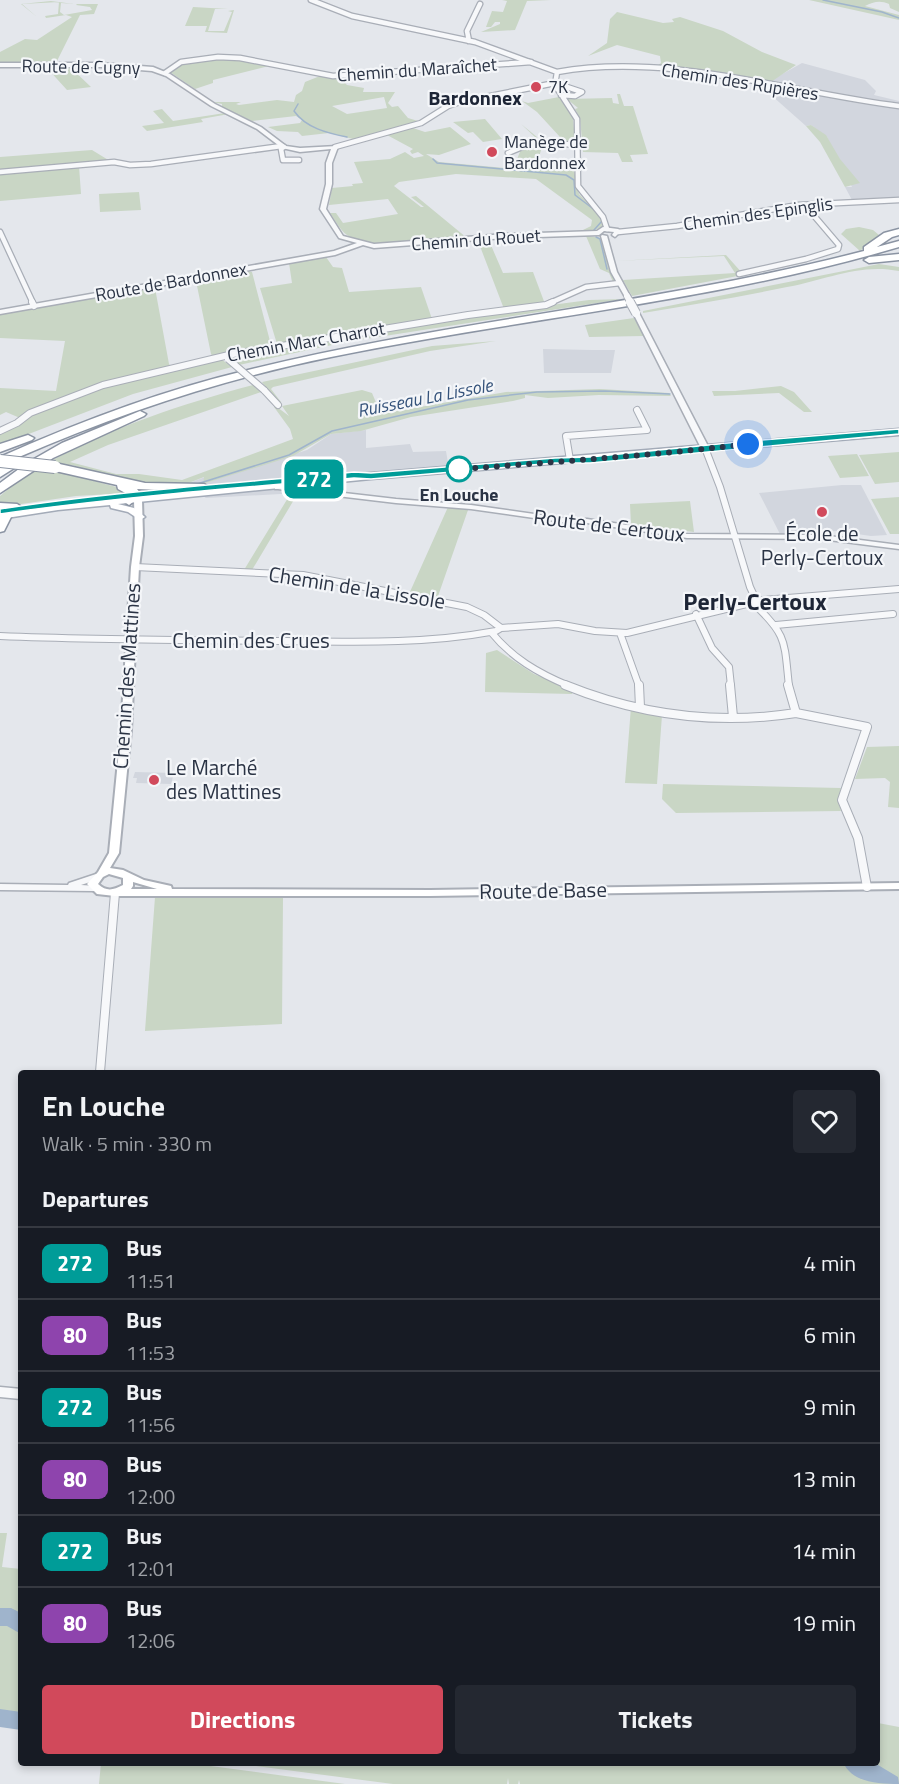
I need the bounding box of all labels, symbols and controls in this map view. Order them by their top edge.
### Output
street label: Chemin du Maraîchet [336,50,499,89]
street label: Route de Cugny [21,52,141,81]
street label: Chemin des Rupières [660,56,821,107]
place label: 7K [548,73,568,100]
marker: 7K [529,80,543,94]
district label: Bardonnex [428,82,522,113]
place label: Manège de Bardonnex [504,128,588,176]
marker: Manège de Bardonnex [485,145,499,159]
street label: Chemin des Epinglis [681,190,835,237]
street label: Chemin du Rouet [410,221,542,257]
street label: Route de Bardonnex [93,255,249,308]
street label: Chemin Marc Charrot [225,314,388,369]
water label: Ruisseau La Lissole [355,371,496,424]
your location [733,429,763,459]
marker: En Louche [446,456,472,482]
line badge: 272 [280,460,348,498]
text: 272 [296,463,332,495]
place label: En Louche [419,481,499,508]
street label: Route de Certoux [532,500,687,550]
marker: École de Perly-Certoux [815,505,829,519]
place label: École de Perly-Certoux [761,517,884,573]
street label: Chemin de la Lissole [267,557,448,617]
street label: Chemin des Mattines [104,582,148,770]
district label: Perly-Certoux [683,583,827,619]
street label: Chemin des Crues [172,624,330,656]
place label: Le Marché des Mattines [166,751,281,807]
marker: Le Marché des Mattines [147,773,161,787]
street label: Route de Base [479,873,607,907]
text: En Louche [42,1084,165,1127]
button: heart [793,1090,856,1153]
text: Walk · 5 min · 330 m [42,1128,212,1159]
text: Departures [42,1182,149,1216]
text: Bus [126,1231,162,1265]
text: 4 min [804,1246,856,1280]
text: 272 [57,1247,93,1279]
text: 11:51 [126,1265,175,1296]
text: Bus [126,1303,162,1337]
text: 6 min [804,1318,856,1352]
text: 80 [63,1319,87,1351]
text: 11:53 [126,1337,175,1368]
text: Bus [126,1375,162,1409]
text: 9 min [804,1390,856,1424]
text: 272 [57,1391,93,1423]
text: 11:56 [126,1409,175,1440]
text: Bus [126,1447,162,1481]
text: 13 min [791,1462,856,1496]
text: 80 [63,1463,87,1495]
text: 12:00 [126,1481,175,1512]
text: Bus [126,1519,162,1553]
text: 14 min [791,1534,856,1568]
text: 272 [57,1535,93,1567]
text: 12:01 [126,1553,175,1584]
text: Bus [126,1591,162,1625]
text: 19 min [791,1606,856,1640]
text: 80 [63,1607,87,1639]
text: 12:06 [126,1625,175,1656]
button: Directions [42,1685,443,1754]
button: Tickets [455,1685,856,1754]

